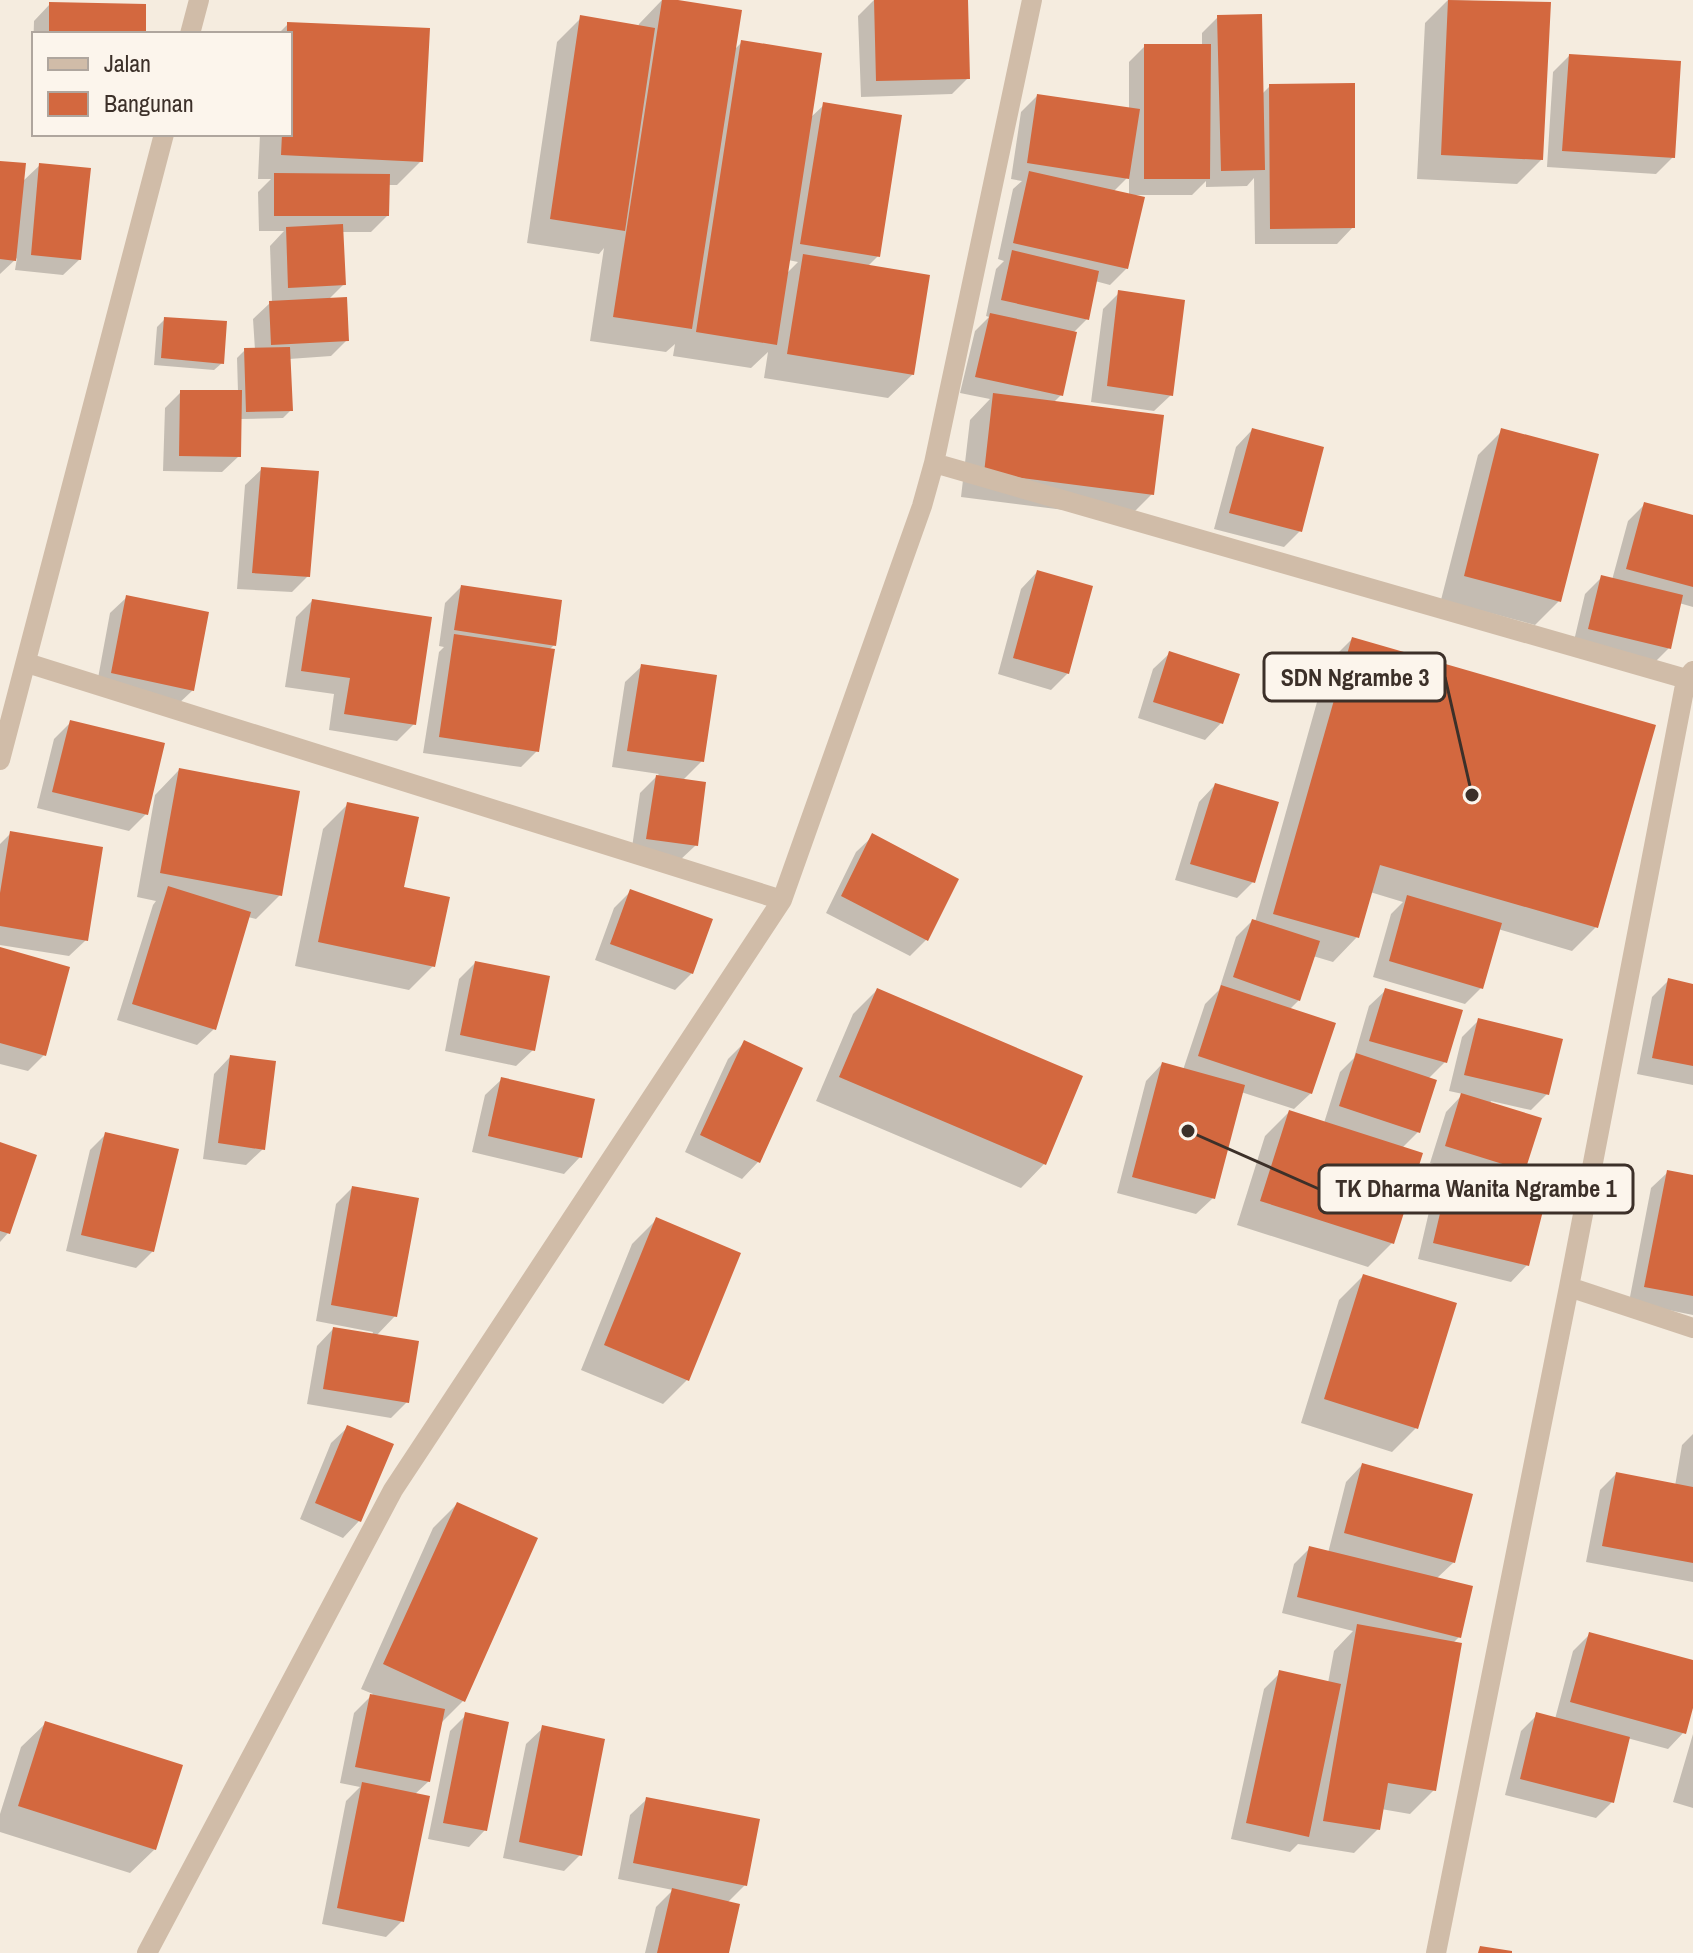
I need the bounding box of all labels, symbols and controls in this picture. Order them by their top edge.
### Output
legend [32,32,292,136]
text: Jalan [104,47,151,79]
text: Bangunan [104,87,194,119]
callout: SDN Ngrambe 3 [1264,653,1445,701]
text: SDN Ngrambe 3 [1281,661,1429,693]
callout: TK Dharma Wanita Ngrambe 1 [1319,1165,1633,1213]
text: TK Dharma Wanita Ngrambe 1 [1335,1172,1617,1204]

